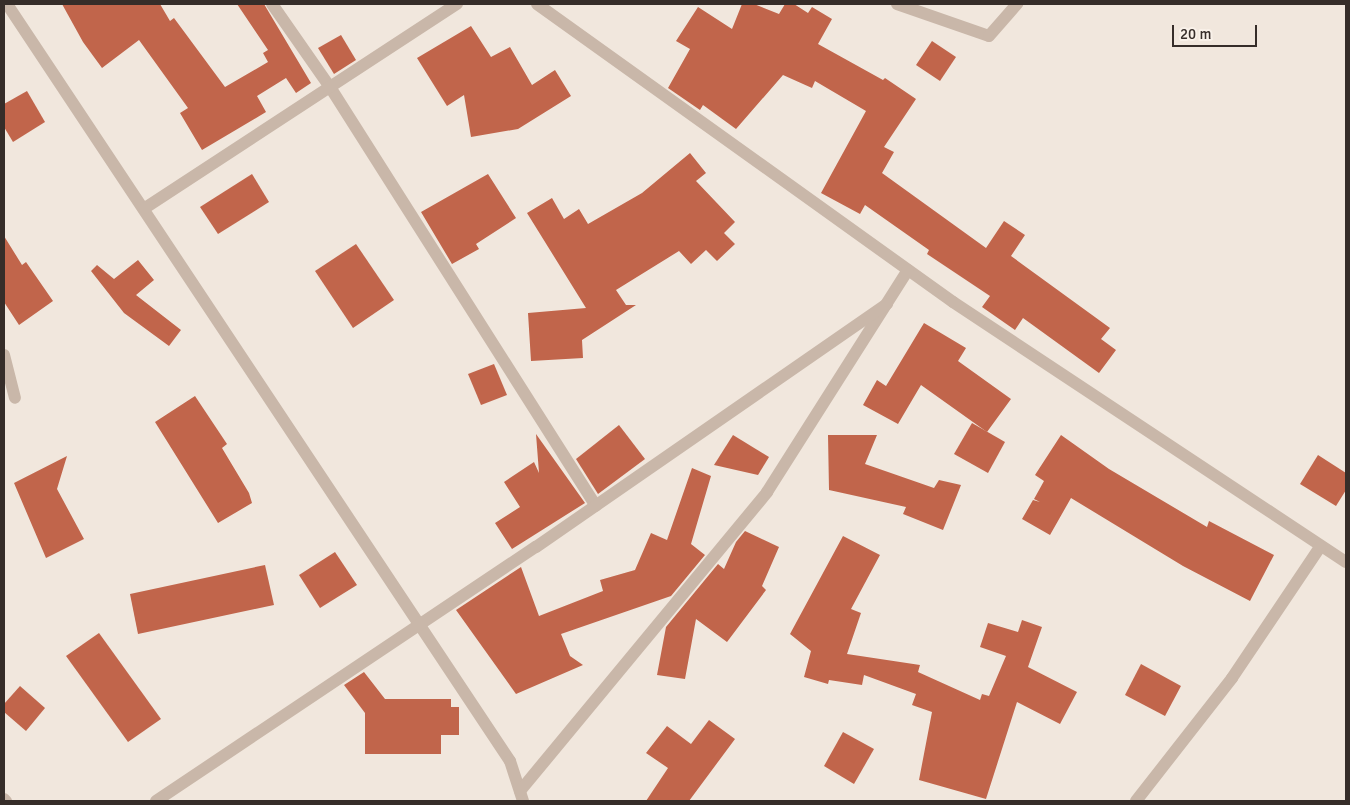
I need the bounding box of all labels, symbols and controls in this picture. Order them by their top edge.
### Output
scale bar [1175,15,1260,47]
text: 20 m [1180,25,1211,43]

